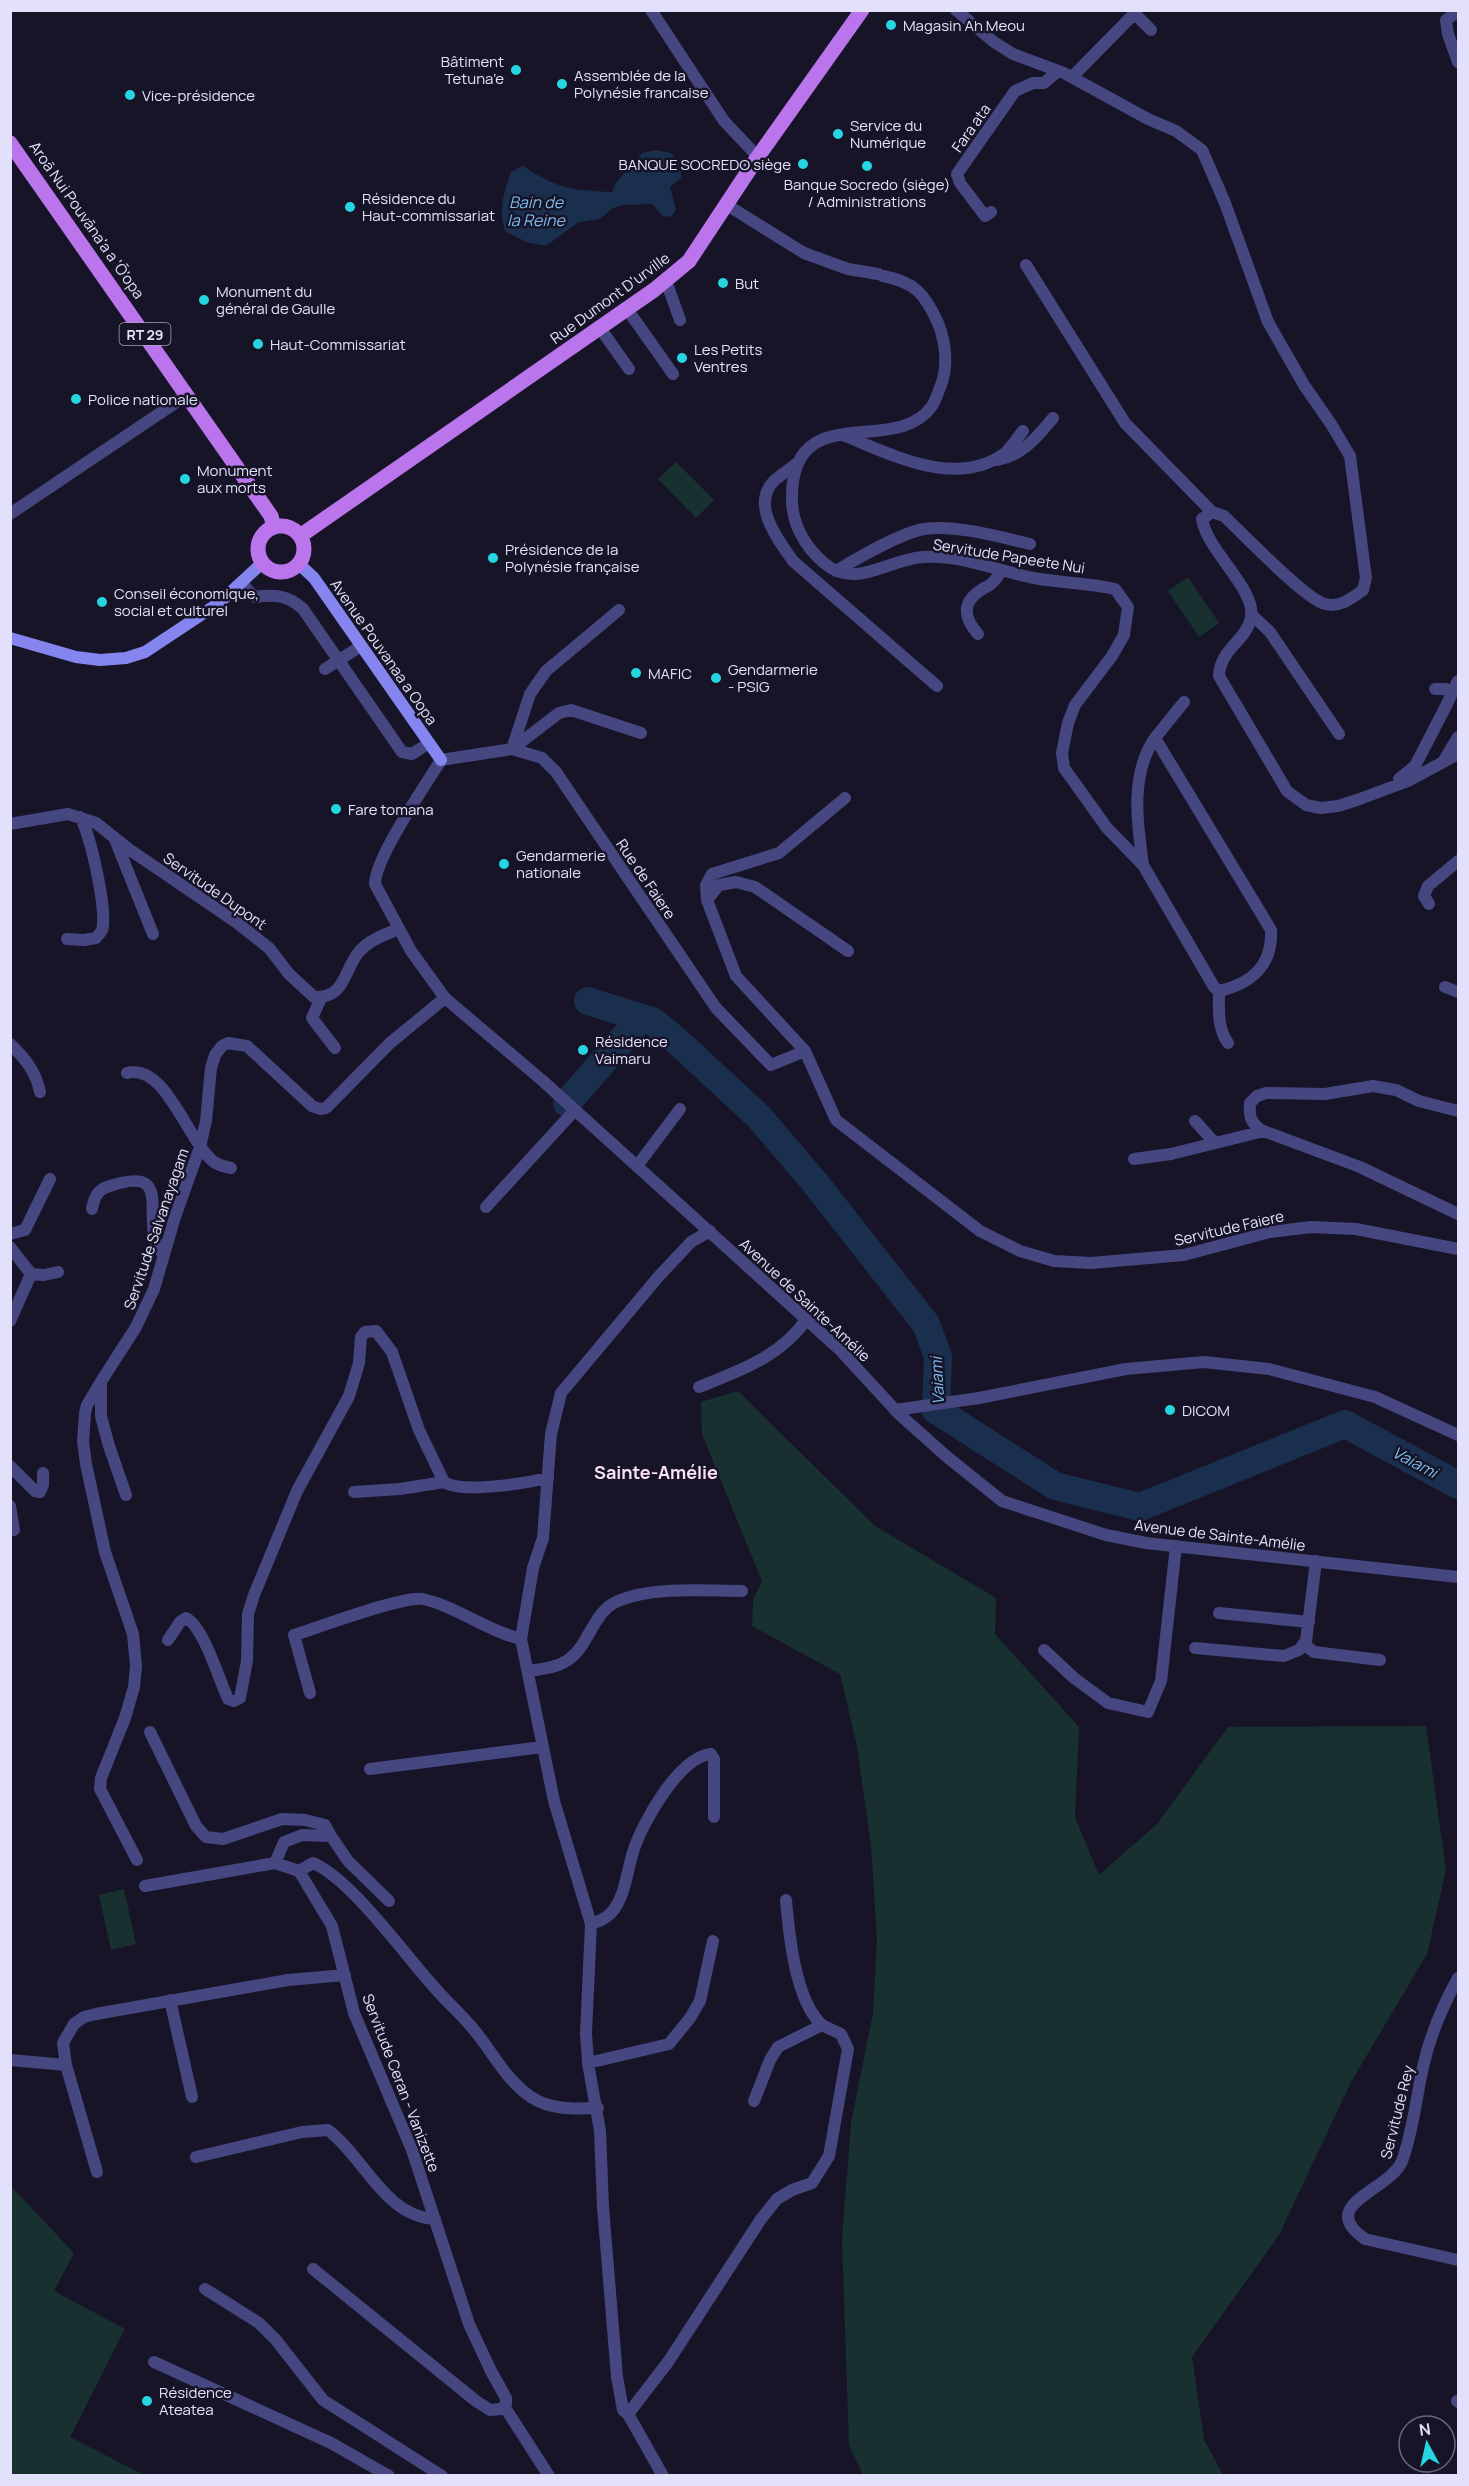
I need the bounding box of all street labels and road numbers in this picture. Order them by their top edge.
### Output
street label: Fara ata [947,100,995,156]
street label: Aroā Nui Pouvāna'a a 'Ō'opa [25,137,149,303]
street label: Rue Dumont D'urville [546,247,674,349]
road number: RT 29 [120,323,170,345]
street label: Servitude Papeete Nui [931,534,1087,578]
street label: Avenue Pouvanaa a Oopa [326,575,442,729]
street label: Rue de Faiere [611,835,681,923]
street label: Servitude Dupont [159,847,271,935]
street label: Servitude Salvanayagam [119,1146,193,1312]
street label: Servitude Faiere [1172,1205,1286,1251]
street label: Avenue de Sainte-Amélie [735,1234,875,1367]
street label: Avenue de Sainte-Amélie [1133,1514,1307,1556]
street label: Servitude Ceran - Vanizette [357,1991,445,2175]
street label: Servitude Rey [1375,2063,1419,2161]

